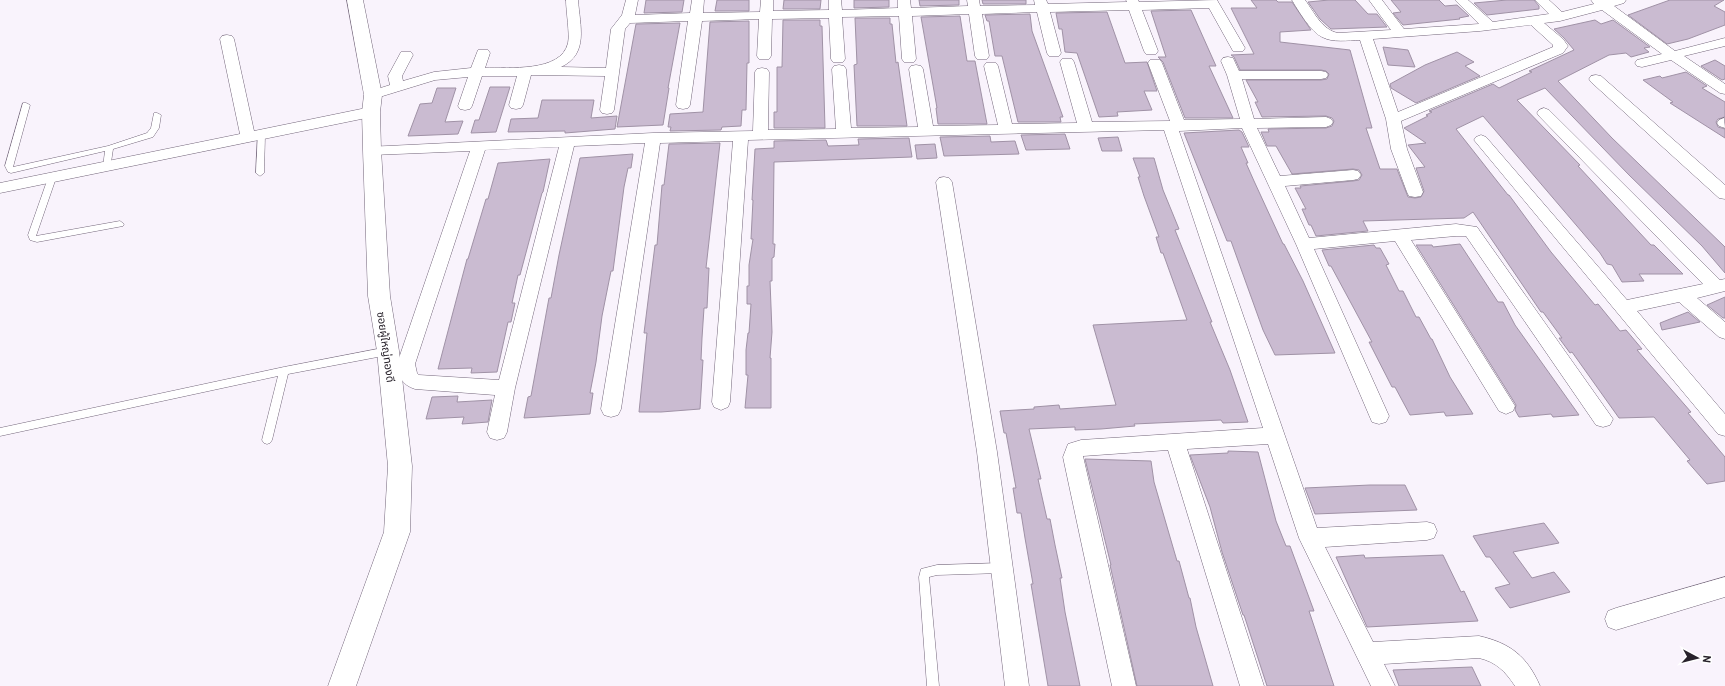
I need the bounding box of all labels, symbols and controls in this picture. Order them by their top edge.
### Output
street label: ซอยผู้ใหญ่ทองดี [374,311,398,383]
north arrow [1677,638,1717,678]
text: N [1701,655,1714,664]

